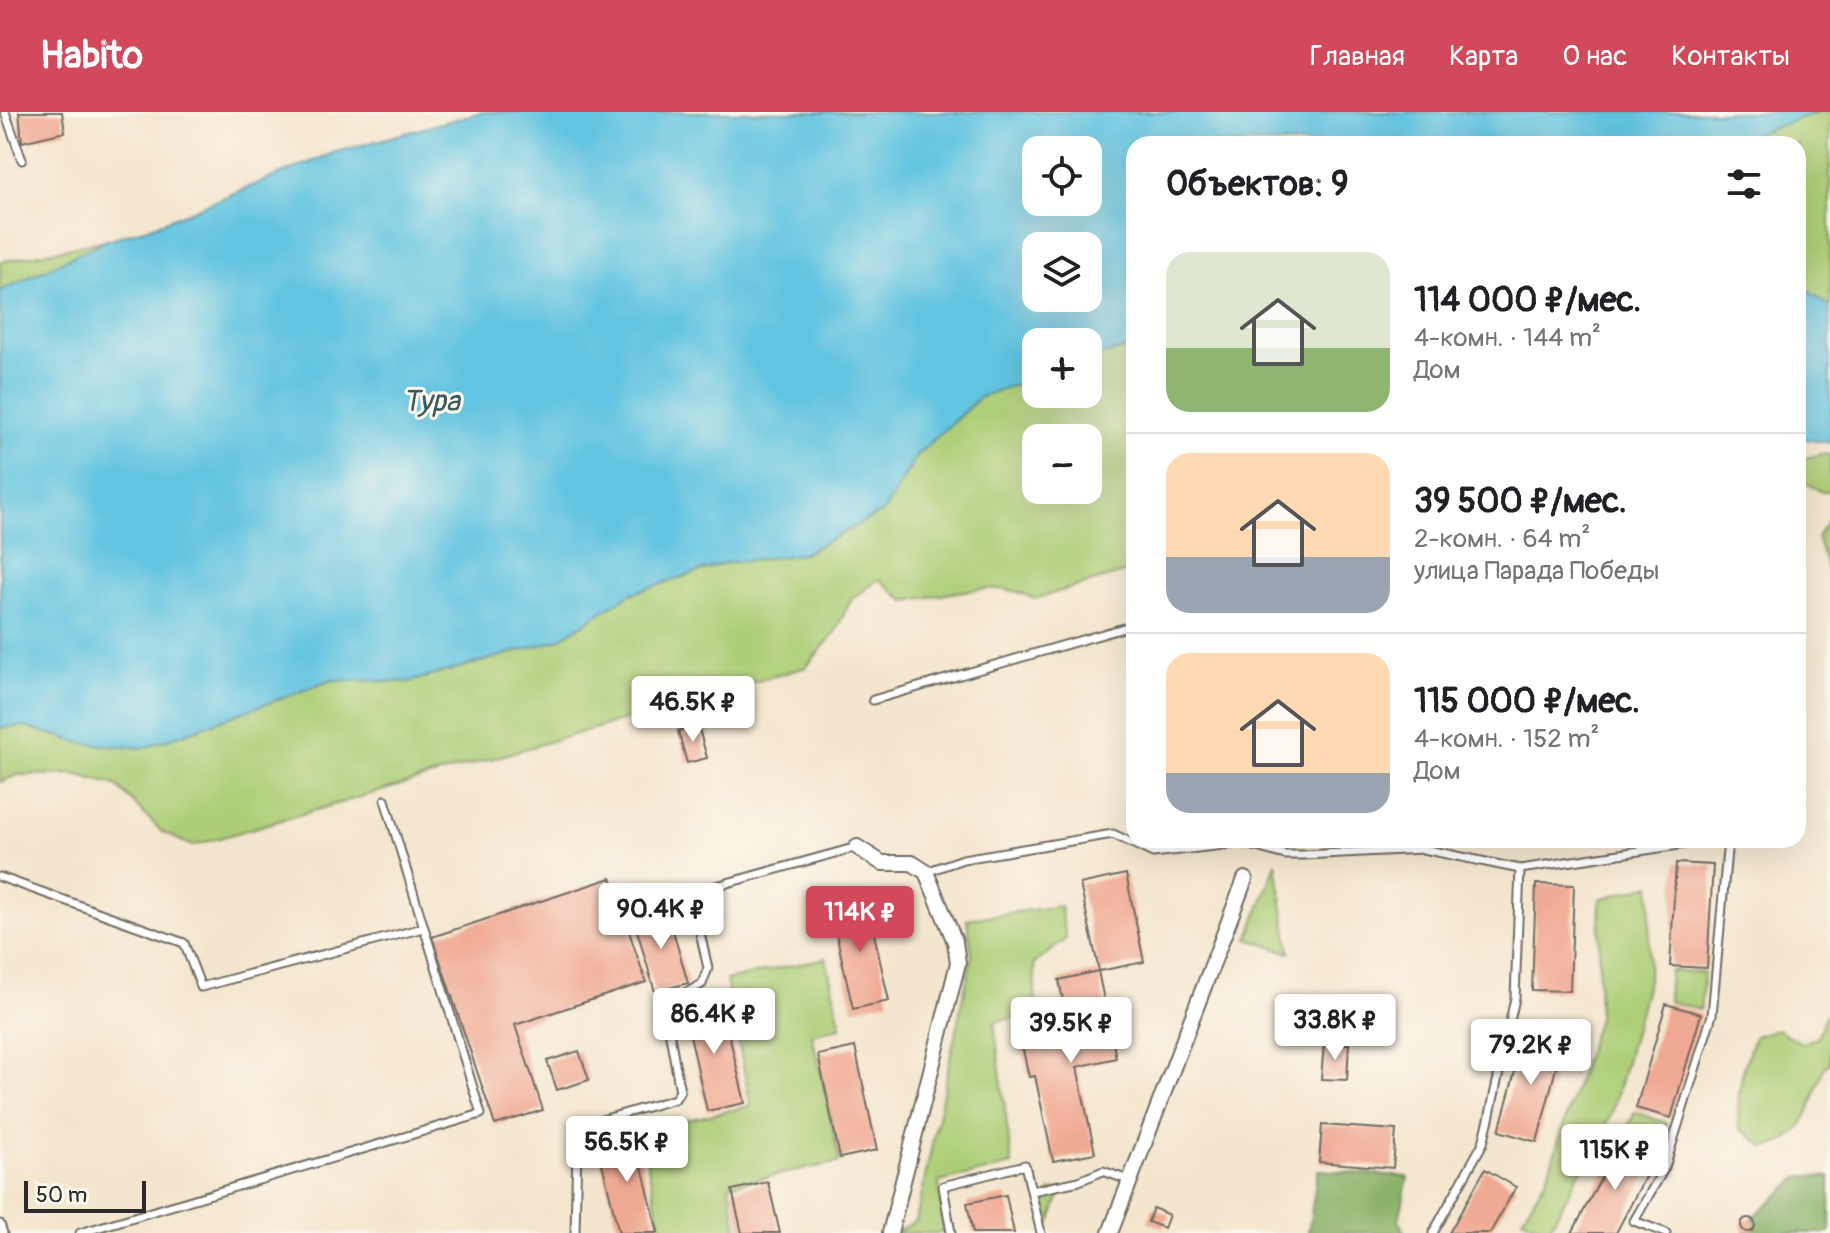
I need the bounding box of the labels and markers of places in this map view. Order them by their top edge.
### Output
pin: 46.5K ₽ [619,676,767,744]
pin: 90.4K ₽ [587,883,735,951]
pin: 114K ₽ [795,886,925,954]
pin: 86.4K ₽ [640,988,788,1056]
pin: 33.8K ₽ [1261,994,1409,1062]
pin: 39.5K ₽ [997,997,1145,1065]
pin: 79.2K ₽ [1457,1019,1605,1087]
pin: 56.5K ₽ [553,1116,701,1184]
pin: 115K ₽ [1550,1124,1680,1192]

